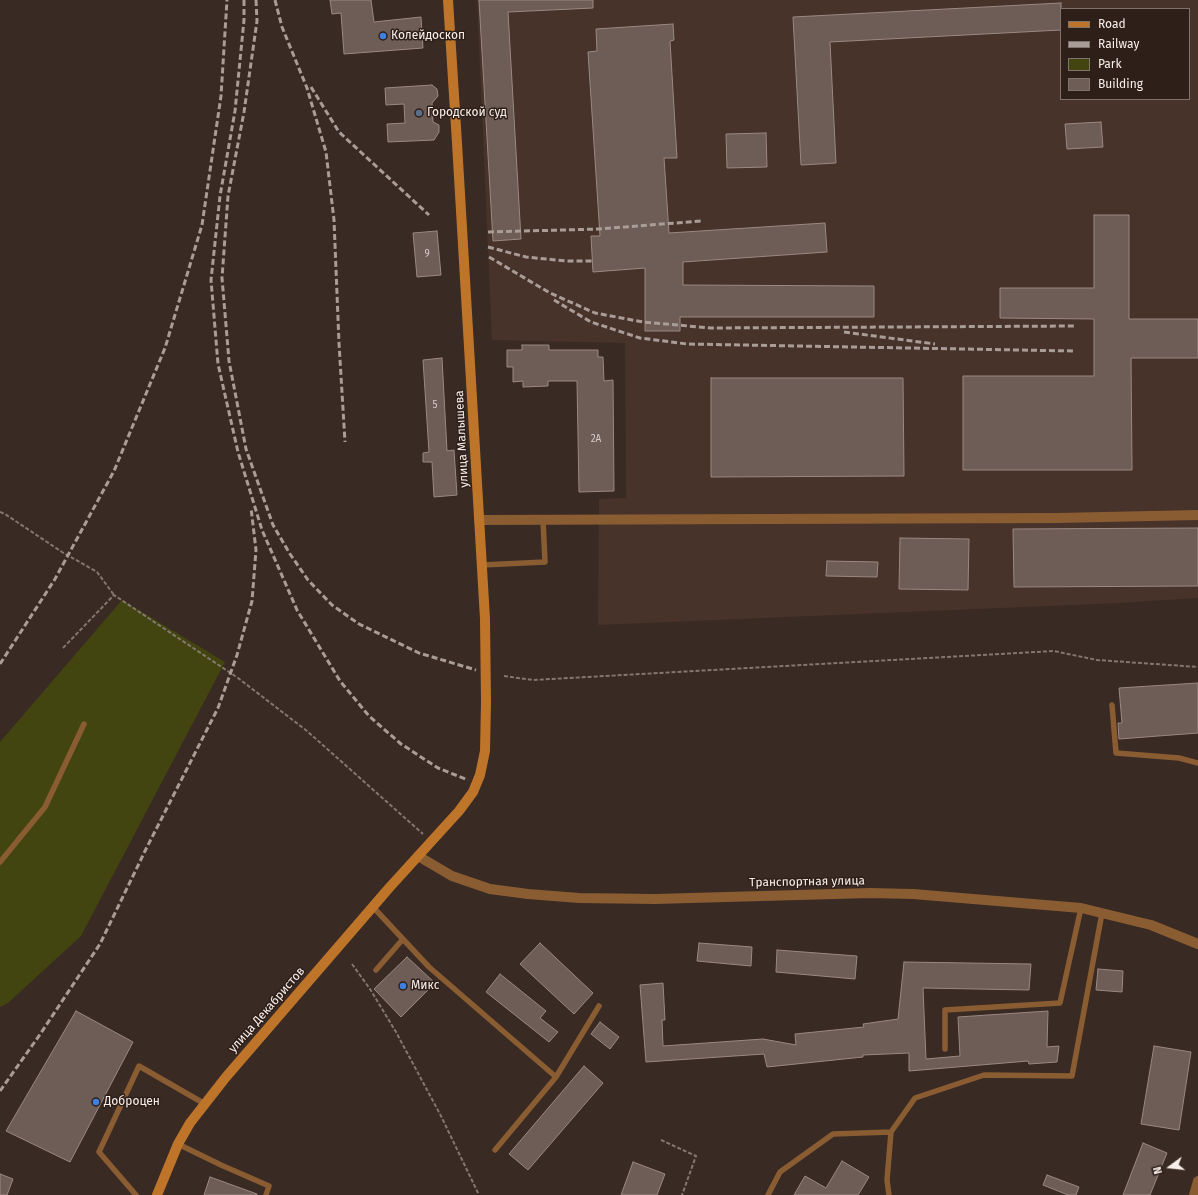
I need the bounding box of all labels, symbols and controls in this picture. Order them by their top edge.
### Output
legend [1060,8,1190,100]
text: Road [1098,17,1126,31]
place label: Колейдоскоп [391,29,465,43]
marker: Колейдоскоп [378,31,388,41]
text: Railway [1098,37,1139,51]
text: Park [1098,57,1122,71]
text: Building [1098,77,1143,91]
place label: Городской суд [427,106,507,120]
marker: Городской суд [414,108,424,118]
house number: 9 [424,248,430,260]
street label: улица Малышева [452,390,472,488]
house number: 5 [432,399,438,411]
house number: 2А [591,433,601,445]
street label: Транспортная улица [749,874,865,890]
street label: улица Декабристов [226,964,308,1056]
place label: Микс [411,979,439,993]
marker: Микс [398,981,408,991]
place label: Доброцен [104,1095,160,1109]
marker: Доброцен [91,1097,101,1107]
north arrow [1150,1147,1190,1187]
text: N [1151,1165,1165,1175]

